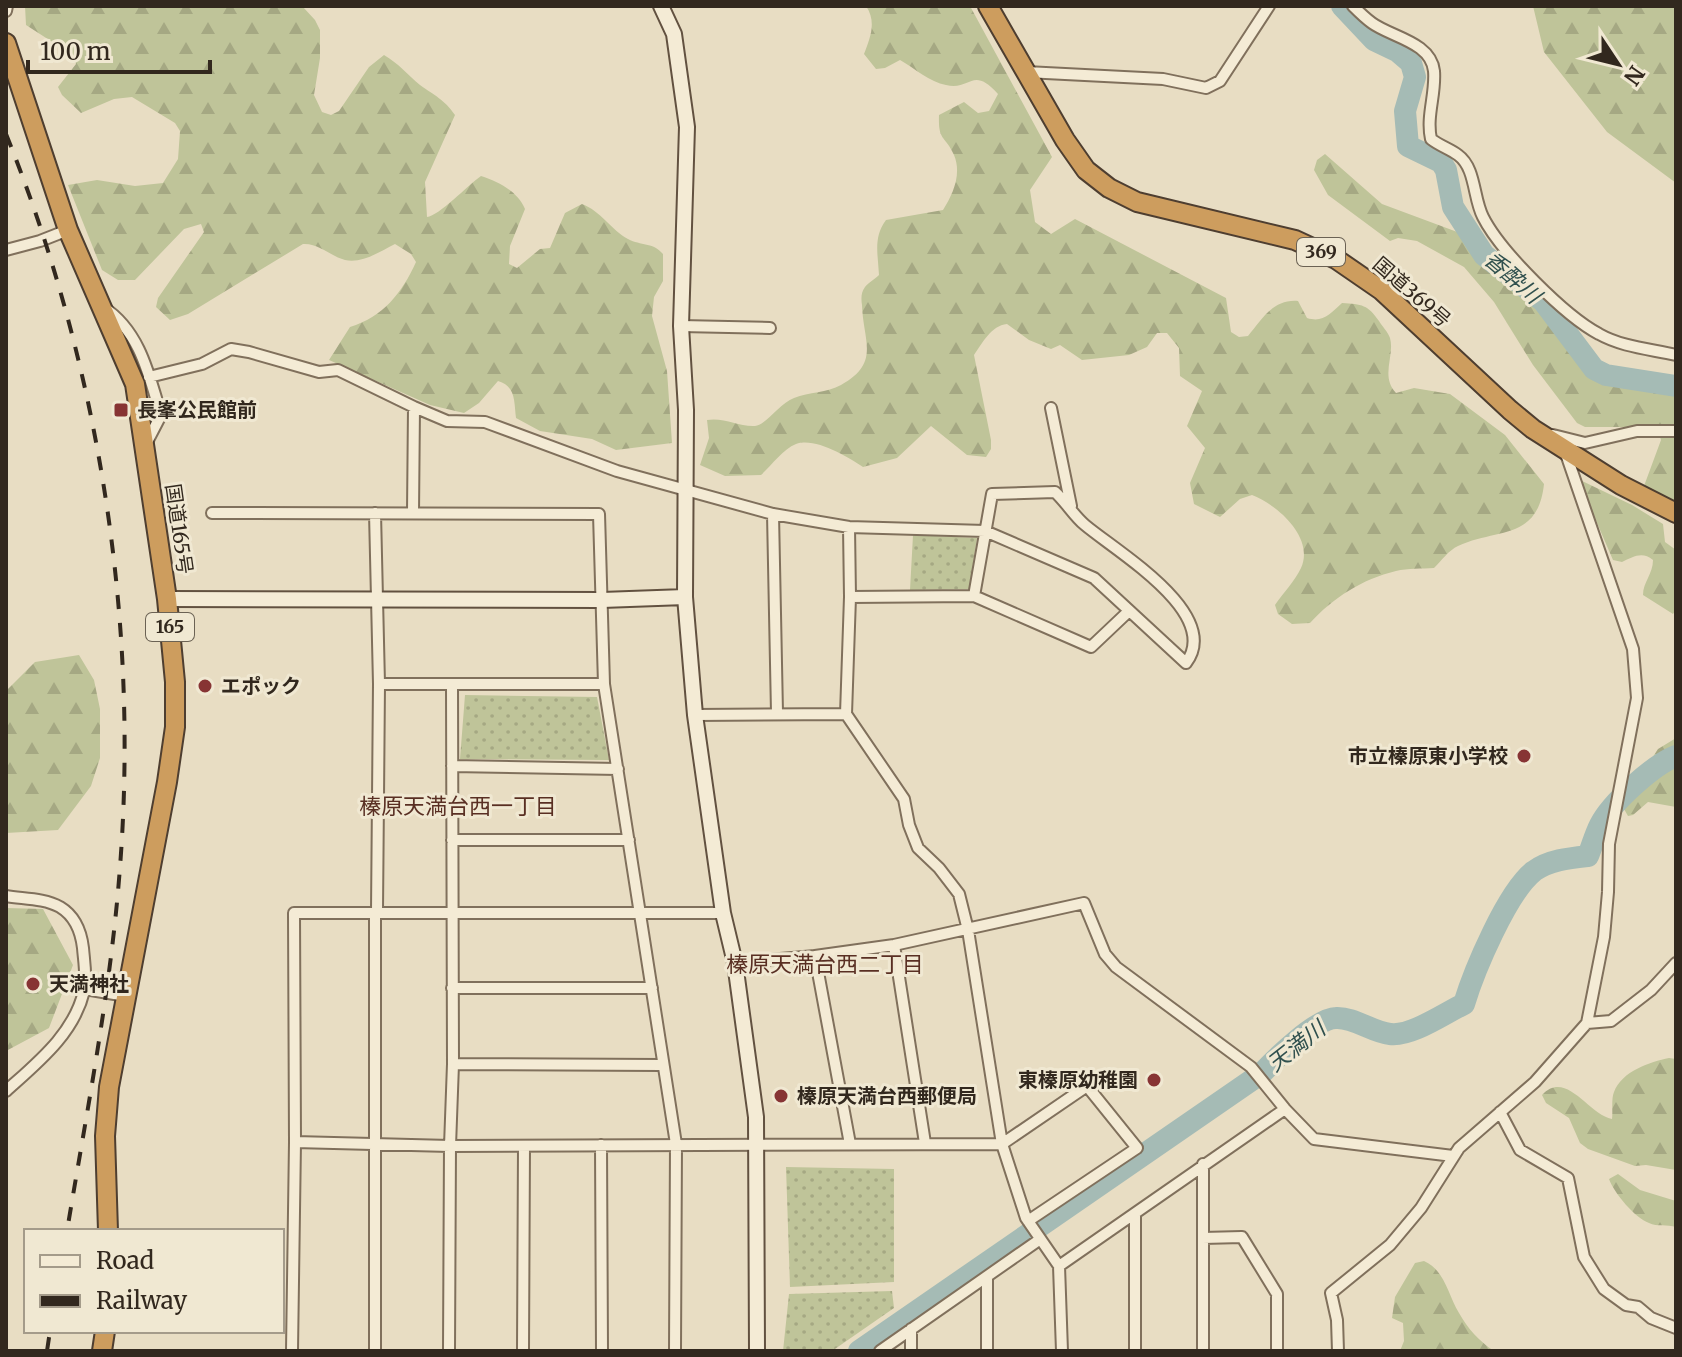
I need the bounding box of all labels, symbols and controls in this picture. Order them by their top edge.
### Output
scale bar [28,24,210,74]
north arrow [1578,24,1658,104]
text: 100 m [40,36,111,67]
text: N [1618,60,1651,91]
road number: 369 [1297,238,1345,266]
water label: 香酔川 [1479,245,1549,311]
street label: 国道369号 [1368,251,1456,332]
place label: 長峯公民館前 [137,397,257,422]
marker: 長峯公民館前 [112,401,130,419]
street label: 国道165号 [161,482,198,576]
road number: 165 [146,613,194,641]
place label: エポック [221,673,301,698]
marker: エポック [196,677,214,695]
place label: 市立榛原東小学校 [1348,743,1508,768]
marker: 市立榛原東小学校 [1515,747,1533,765]
district label: 榛原天満台西一丁目 [359,792,557,820]
district label: 榛原天満台西二丁目 [726,950,924,978]
place label: 天満神社 [49,971,129,996]
marker: 天満神社 [24,975,42,993]
water label: 天満川 [1261,1013,1332,1077]
place label: 東榛原幼稚園 [1018,1067,1138,1092]
marker: 東榛原幼稚園 [1145,1071,1163,1089]
place label: 榛原天満台西郵便局 [797,1083,977,1108]
marker: 榛原天満台西郵便局 [772,1087,790,1105]
legend [24,1229,284,1333]
text: Road [96,1245,154,1276]
text: Railway [96,1285,187,1316]

